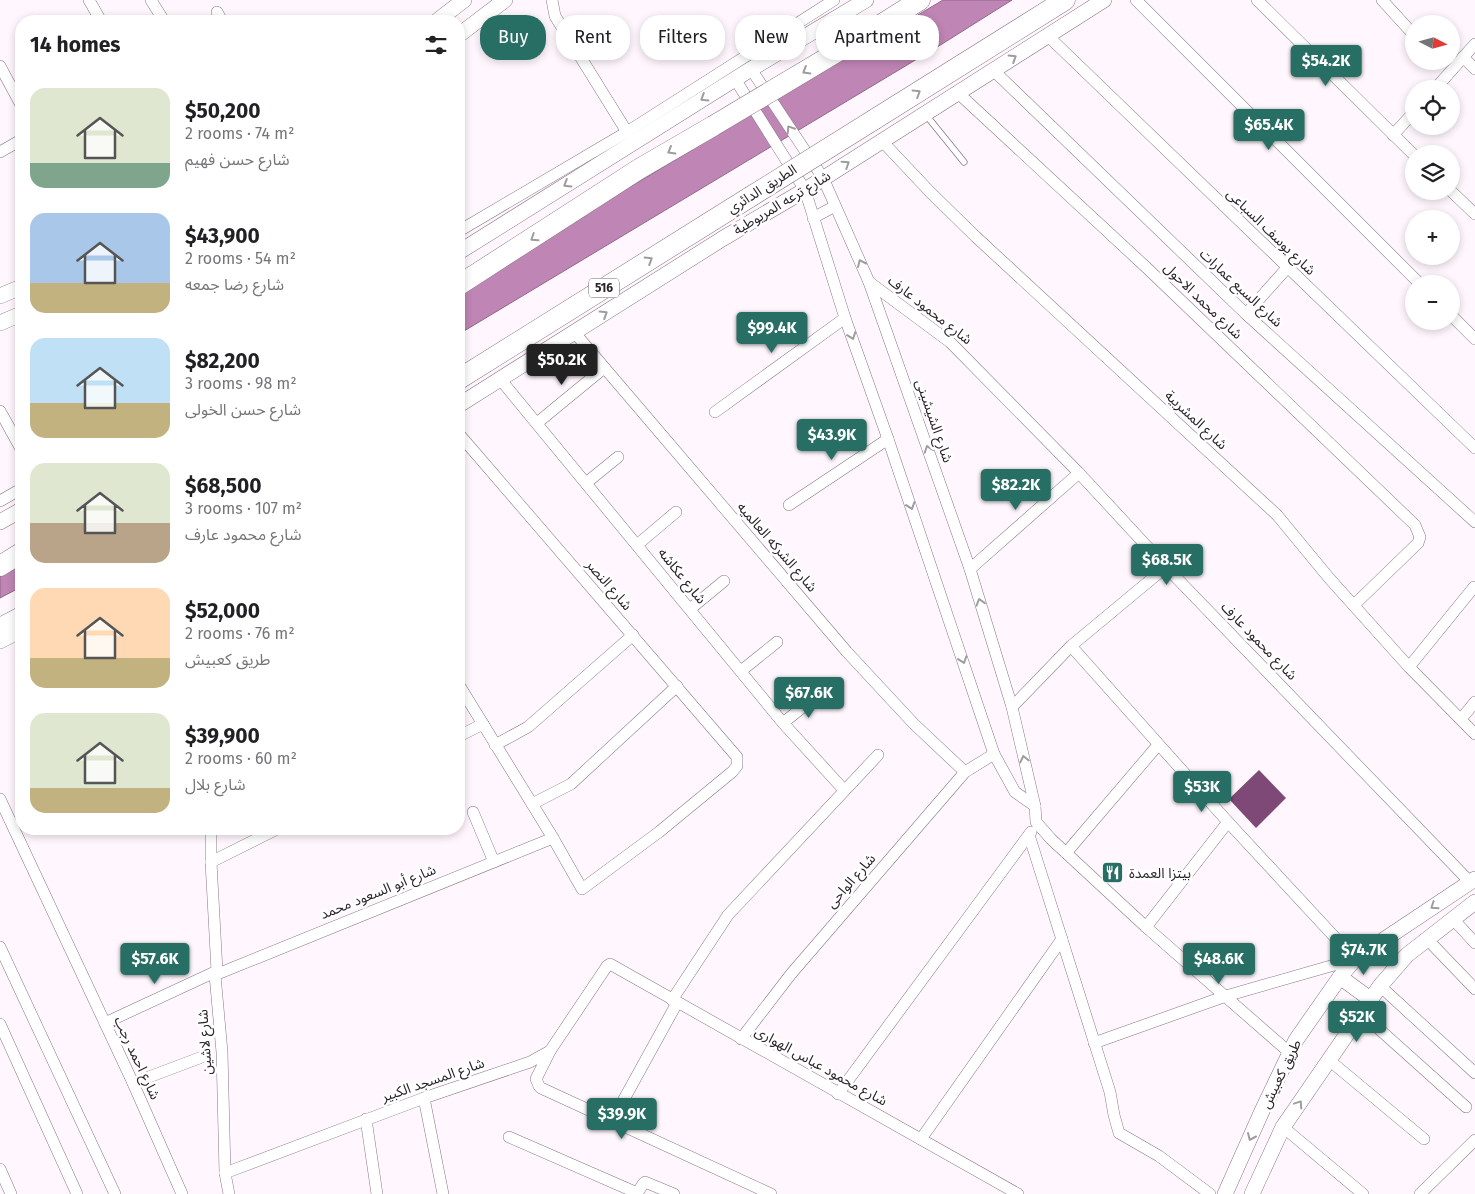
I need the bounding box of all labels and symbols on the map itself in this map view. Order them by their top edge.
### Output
north arrow [1405,15,1460,70]
pin: $54.2K [1285,44,1367,87]
one-way arrow [1007,54,1016,64]
one-way arrow [802,64,811,74]
one-way arrow [911,90,920,99]
one-way arrow [701,92,710,101]
pin: $65.4K [1228,108,1310,151]
one-way arrow [787,125,796,134]
one-way arrow [667,144,676,154]
one-way arrow [841,160,850,170]
street label: الطريق الدائري [724,161,801,219]
street label: شارع ترعه المريوطية [730,167,835,240]
one-way arrow [563,178,572,188]
street label: شارع يوسف السباعى [1222,185,1319,280]
one-way arrow [530,232,540,241]
street label: شارع السبع عمارات [1195,245,1286,332]
one-way arrow [643,257,652,266]
one-way arrow [856,259,867,268]
street label: شارع محمد الاحول [1159,259,1246,344]
street label: شارع محمود عارف [883,272,975,350]
road number: 516 [589,278,619,298]
one-way arrow [598,310,607,320]
pin: $99.4K [731,312,813,354]
one-way arrow [846,332,856,340]
pin: $50.2K [521,344,603,386]
street label: شارع الشيشينى [910,377,956,466]
street label: شارع المشربية [1160,387,1231,455]
pin: $43.9K [791,418,873,461]
one-way arrow [923,445,933,453]
pin: $82.2K [975,468,1057,511]
street label: شارع الشركه العالميه [732,499,821,597]
one-way arrow [905,502,915,510]
pin: $68.5K [1126,544,1208,586]
street label: شارع عكاشه [653,545,710,609]
street label: شارع النصر [580,555,636,615]
street label: شارع محمود عارف [1216,598,1301,685]
one-way arrow [976,599,986,607]
one-way arrow [957,656,967,664]
pin: $67.6K [768,676,850,719]
one-way arrow [1019,754,1030,763]
pin: $53K [1172,770,1232,813]
street label: شارع الواحى [823,850,881,913]
street label: شارع أبو السعود محمد [317,860,439,925]
restaurant icon: بيتزا العمدة [1101,861,1125,885]
place label: بيتزا العمدة [1129,865,1191,882]
one-way arrow [1431,900,1440,909]
pin: $74.7K [1323,934,1405,976]
pin: $57.6K [114,942,196,985]
pin: $48.6K [1178,942,1260,985]
pin: $52K [1327,1000,1387,1043]
street label: شارع لاشين [194,1009,218,1075]
street label: شارع احمد رجب [108,1014,164,1103]
street label: شارع محمود عباس الهوارى [751,1023,890,1111]
street label: طريق كعبيش [1257,1037,1306,1112]
street label: شارع المسجد الكبير [378,1054,487,1108]
pin: $39.9K [581,1098,663,1140]
one-way arrow [1293,1101,1302,1110]
one-way arrow [1246,1132,1257,1141]

